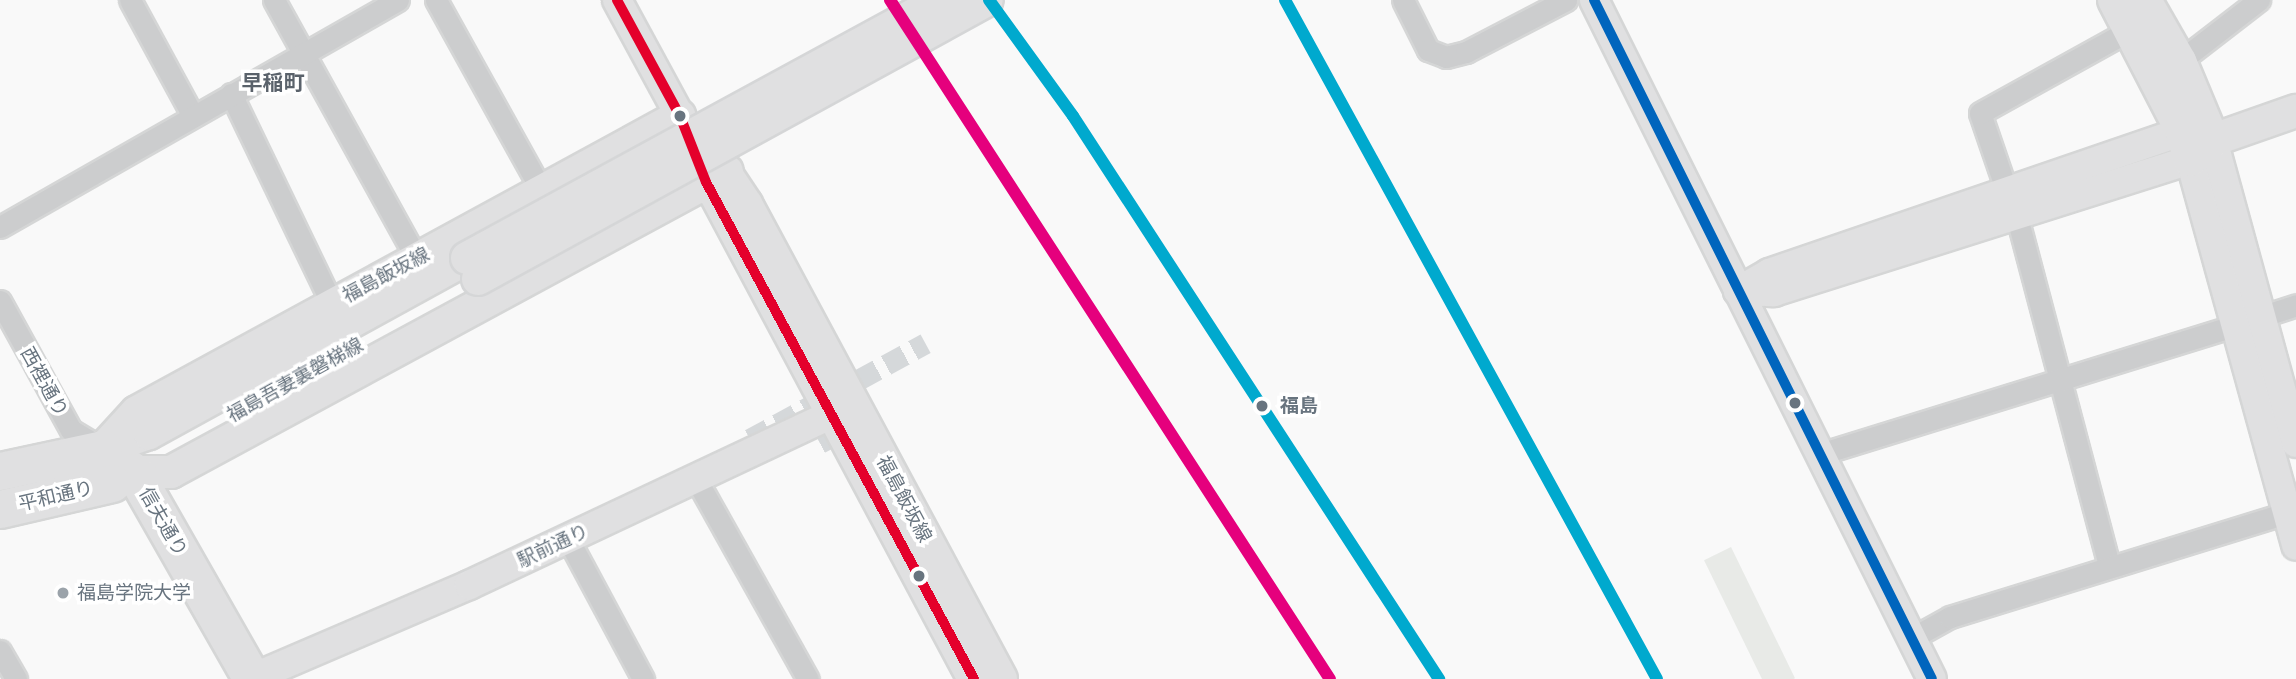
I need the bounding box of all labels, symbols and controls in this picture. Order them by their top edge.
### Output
district label: 早稲町 [242,70,304,96]
unlabelled marker [673,109,687,123]
street label: 福島飯坂線 [339,243,433,307]
street label: 福島吾妻裏磐梯線 [223,333,367,427]
street label: 西裡通り [16,343,72,421]
marker: 福島 [1250,394,1274,418]
place label: 福島 [1280,395,1318,417]
unlabelled marker [1788,396,1802,410]
street label: 福島飯坂線 [872,452,936,546]
street label: 平和通り [16,476,96,516]
street label: 信夫通り [134,483,192,561]
street label: 駅前通り [514,520,592,572]
unlabelled marker [912,569,926,583]
place label: 福島学院大学 [77,582,191,604]
marker: 福島学院大学 [55,585,71,601]

